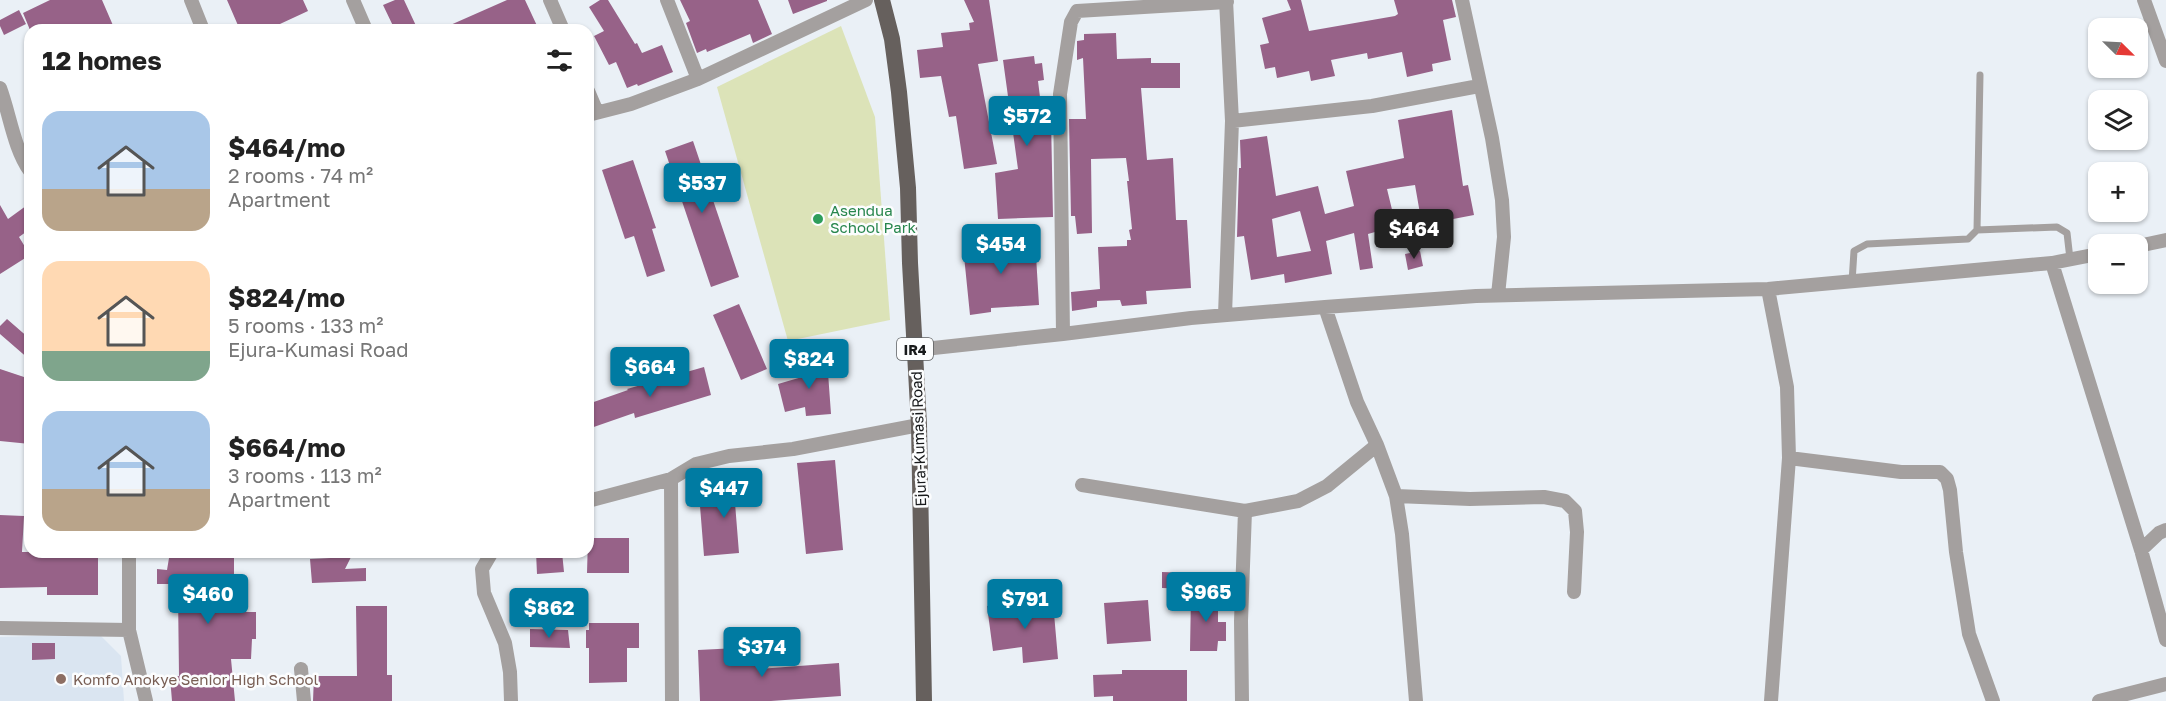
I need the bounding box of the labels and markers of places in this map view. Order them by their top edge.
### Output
pin: $572 [991,96,1063,147]
pin: $537 [666,163,738,214]
place label: Asendua School Park [830,201,917,236]
pin: $464 [1378,209,1450,260]
marker: Asendua School Park [811,212,825,226]
pin: $454 [965,224,1037,275]
pin: $824 [773,339,845,390]
pin: $664 [614,347,686,398]
pin: $447 [688,468,760,519]
pin: $965 [1170,572,1242,623]
pin: $460 [172,574,244,625]
pin: $791 [989,579,1061,630]
pin: $862 [513,588,585,639]
pin: $374 [726,627,798,678]
place label: Komfo Anokye Senior High School [73,670,319,688]
marker: Komfo Anokye Senior High School [54,672,68,686]

